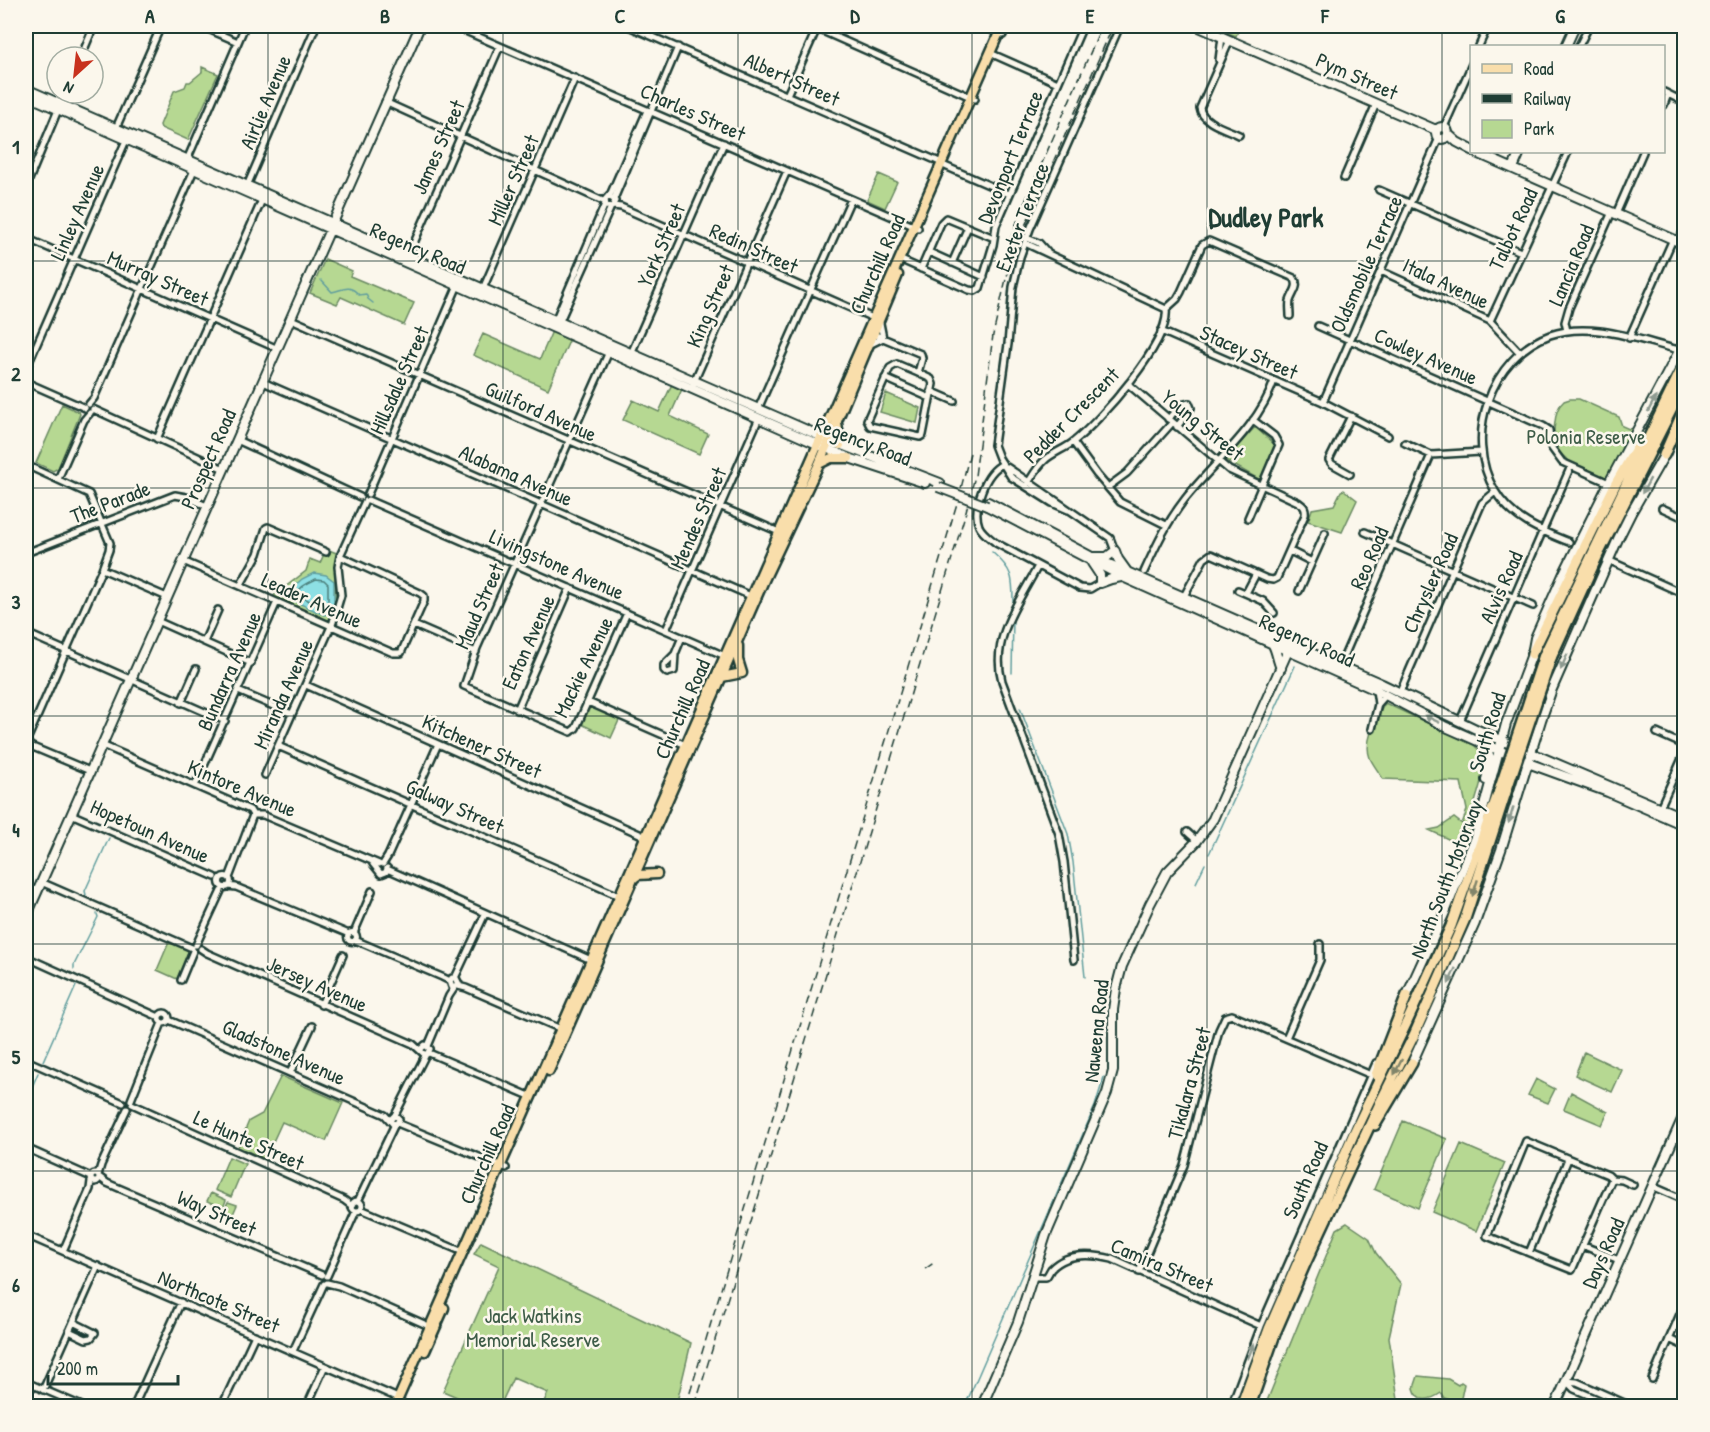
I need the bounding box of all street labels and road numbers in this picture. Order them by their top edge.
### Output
street label: Albert Street [740,45,845,113]
street label: Pym Street [1311,45,1403,107]
street label: Airlie Avenue [232,50,298,154]
street label: Charles Street [636,76,751,148]
street label: Devonport Terrace [970,86,1050,228]
street label: James Street [404,95,472,199]
street label: Miller Street [480,129,546,230]
street label: Exeter Terrace [988,158,1056,276]
street label: Linley Avenue [43,159,111,265]
street label: Talbot Road [1481,183,1545,275]
street label: Oldsmobile Terrace [1323,191,1409,337]
street label: York Street [630,198,693,291]
street label: Churchill Road [842,209,912,319]
street label: Regency Road [366,215,470,281]
street label: Redin Street [705,216,804,281]
street label: Lancia Road [1541,220,1601,310]
street label: Murray Street [103,243,214,314]
street label: Itala Avenue [1398,250,1494,316]
street label: King Street [679,259,742,352]
street label: Stacey Street [1196,318,1303,387]
street label: Cowley Avenue [1370,320,1482,392]
street label: Hillsdale Street [362,321,436,439]
street label: Pedder Crescent [1016,360,1126,470]
street label: Guilford Avenue [481,374,601,448]
street label: Young Street [1156,383,1251,468]
street label: Prospect Road [173,404,243,514]
street label: Regency Road [810,409,916,473]
street label: Alabama Avenue [455,437,577,513]
street label: Mendes Street [663,462,734,574]
street label: The Parade [66,474,154,530]
street label: Livingstone Avenue [485,521,629,607]
street label: Reo Road [1342,522,1396,594]
street label: Chrysler Road [1395,528,1465,638]
street label: Alvis Road [1472,546,1530,628]
street label: Maud Street [447,558,511,653]
street label: Leader Avenue [257,565,367,635]
street label: Eaton Avenue [494,590,562,694]
street label: Regency Road [1255,606,1359,674]
street label: Bundarra Avenue [190,607,268,735]
street label: Mackie Avenue [546,612,620,722]
street label: Miranda Avenue [246,634,320,754]
street label: Churchill Road [647,654,717,764]
street label: South Road [1461,689,1513,775]
street label: Kitchener Street [418,707,547,786]
street label: Kintore Avenue [183,752,301,824]
street label: Galway Street [401,772,509,841]
street label: Hopetoun Avenue [86,792,214,870]
street label: North South Motorway [1402,795,1490,962]
street label: Jersey Avenue [262,949,372,1019]
street label: Naweena Road [1076,978,1116,1084]
street label: Gladstone Avenue [218,1012,350,1092]
street label: Tikalara Street [1160,1023,1218,1142]
street label: Churchill Road [452,1099,522,1209]
street label: Le Hunte Street [189,1103,310,1178]
street label: South Road [1275,1137,1335,1223]
street label: Way Street [173,1183,262,1244]
street label: Days Road [1575,1213,1631,1293]
street label: Camira Street [1106,1230,1218,1300]
street label: Northcote Street [154,1262,285,1340]

